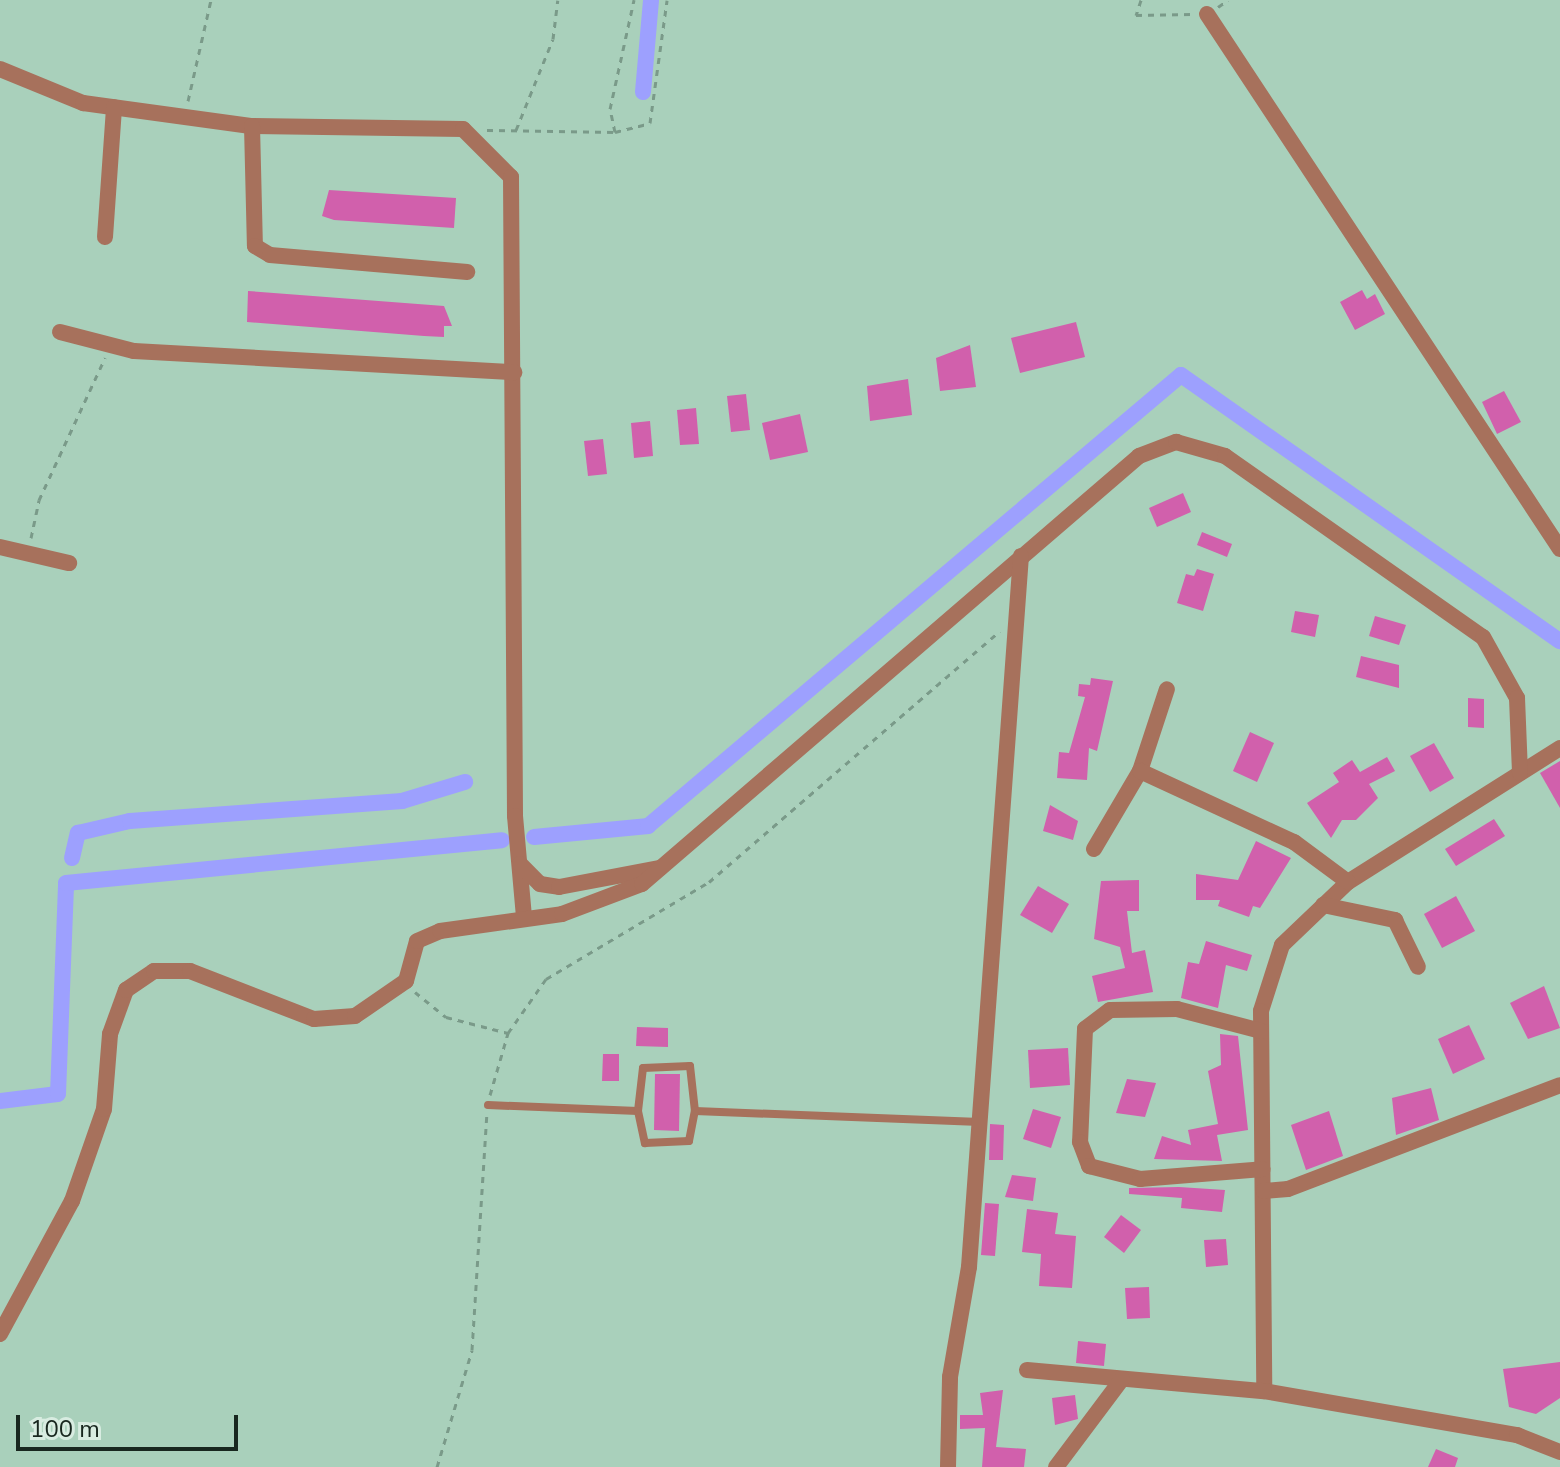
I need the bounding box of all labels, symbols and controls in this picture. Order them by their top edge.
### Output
scale bar [20,1399,242,1449]
text: 100 m [30,1413,100,1445]

